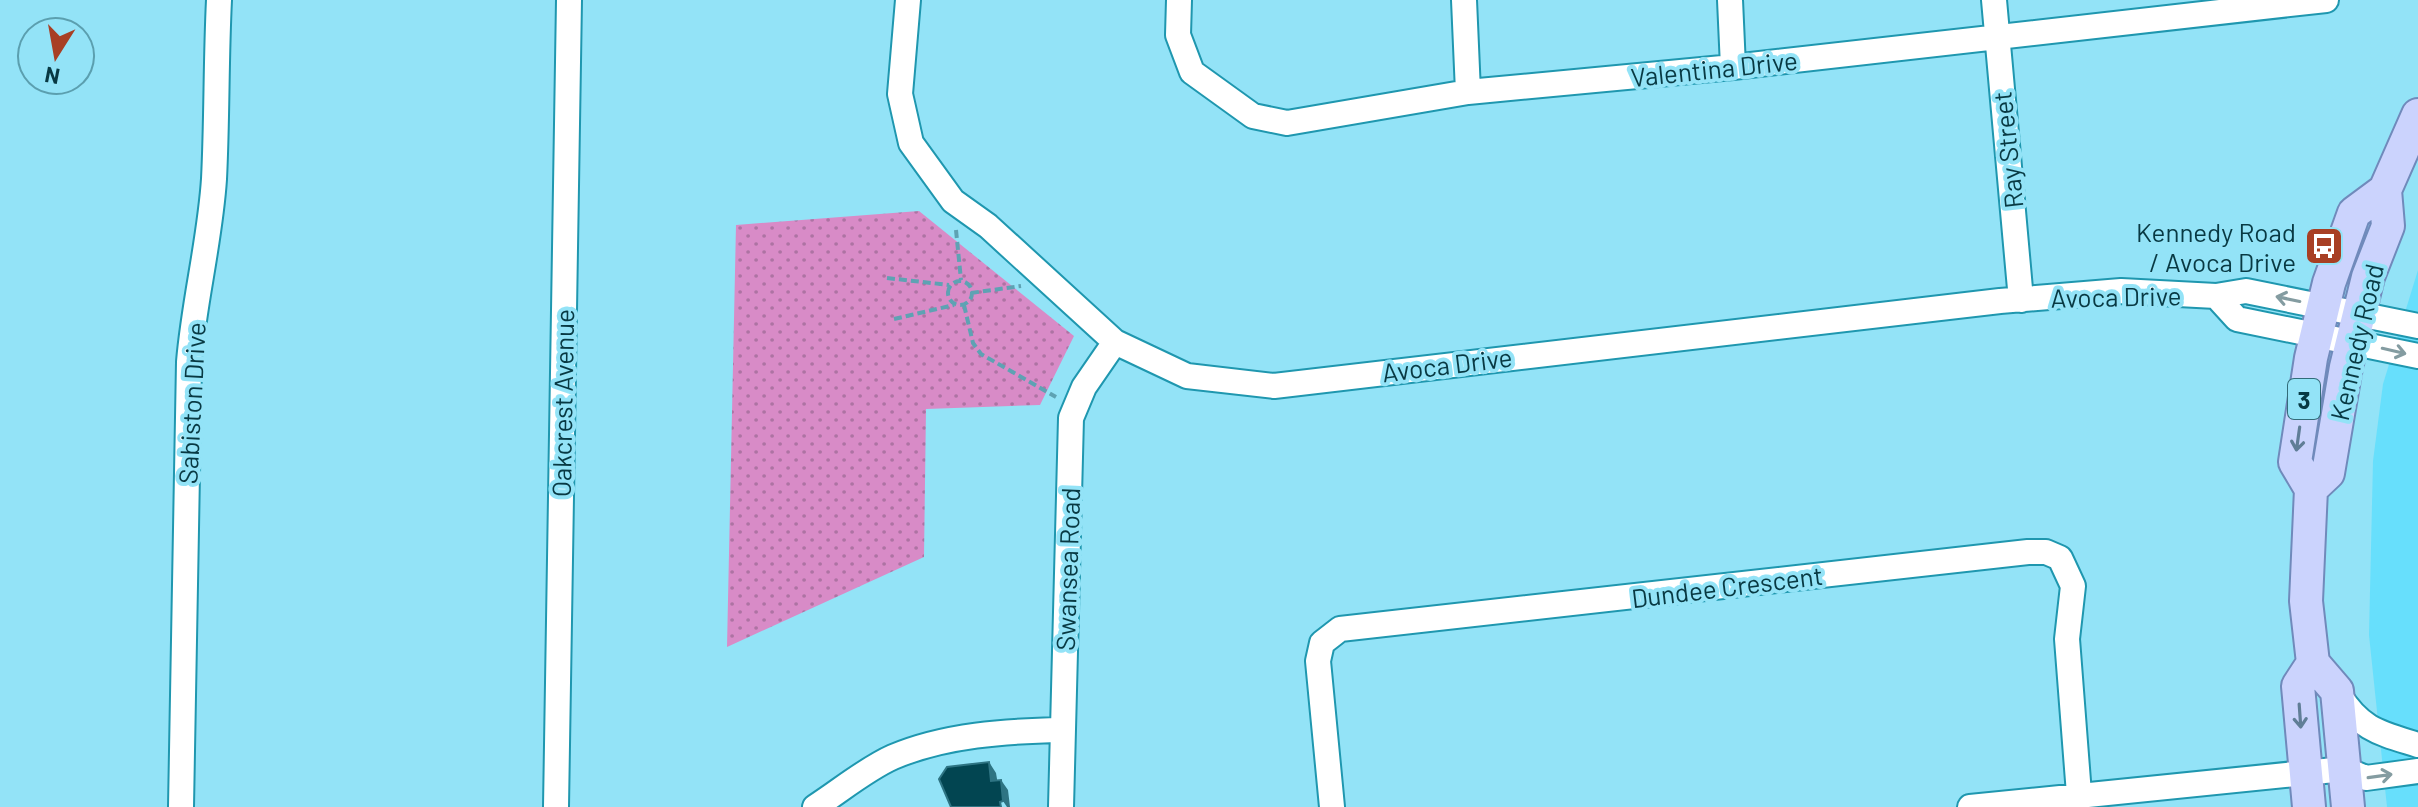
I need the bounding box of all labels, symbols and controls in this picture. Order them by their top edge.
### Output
north arrow [16,16,96,96]
street label: Valentina Drive [1629,44,1799,92]
text: N [42,62,62,91]
street label: Ray Street [1985,90,2029,210]
place label: Kennedy Road / Avoca Drive [2136,216,2296,277]
bus stop icon: Kennedy Road / Avoca Drive [2303,225,2345,267]
street label: Kennedy Road [2323,261,2389,423]
street label: Avoca Drive [2050,279,2182,313]
one-way arrow [2275,291,2301,306]
street label: Oakcrest Avenue [545,309,579,497]
street label: Sabiston Drive [171,321,211,485]
street label: Avoca Drive [1380,341,1514,387]
one-way arrow [2381,344,2407,359]
road number: 3 [2288,379,2320,419]
one-way arrow [2290,426,2305,451]
street label: Swansea Road [1049,487,1085,651]
street label: Dundee Crescent [1630,559,1824,613]
one-way arrow [2293,702,2308,729]
one-way arrow [2367,768,2393,783]

